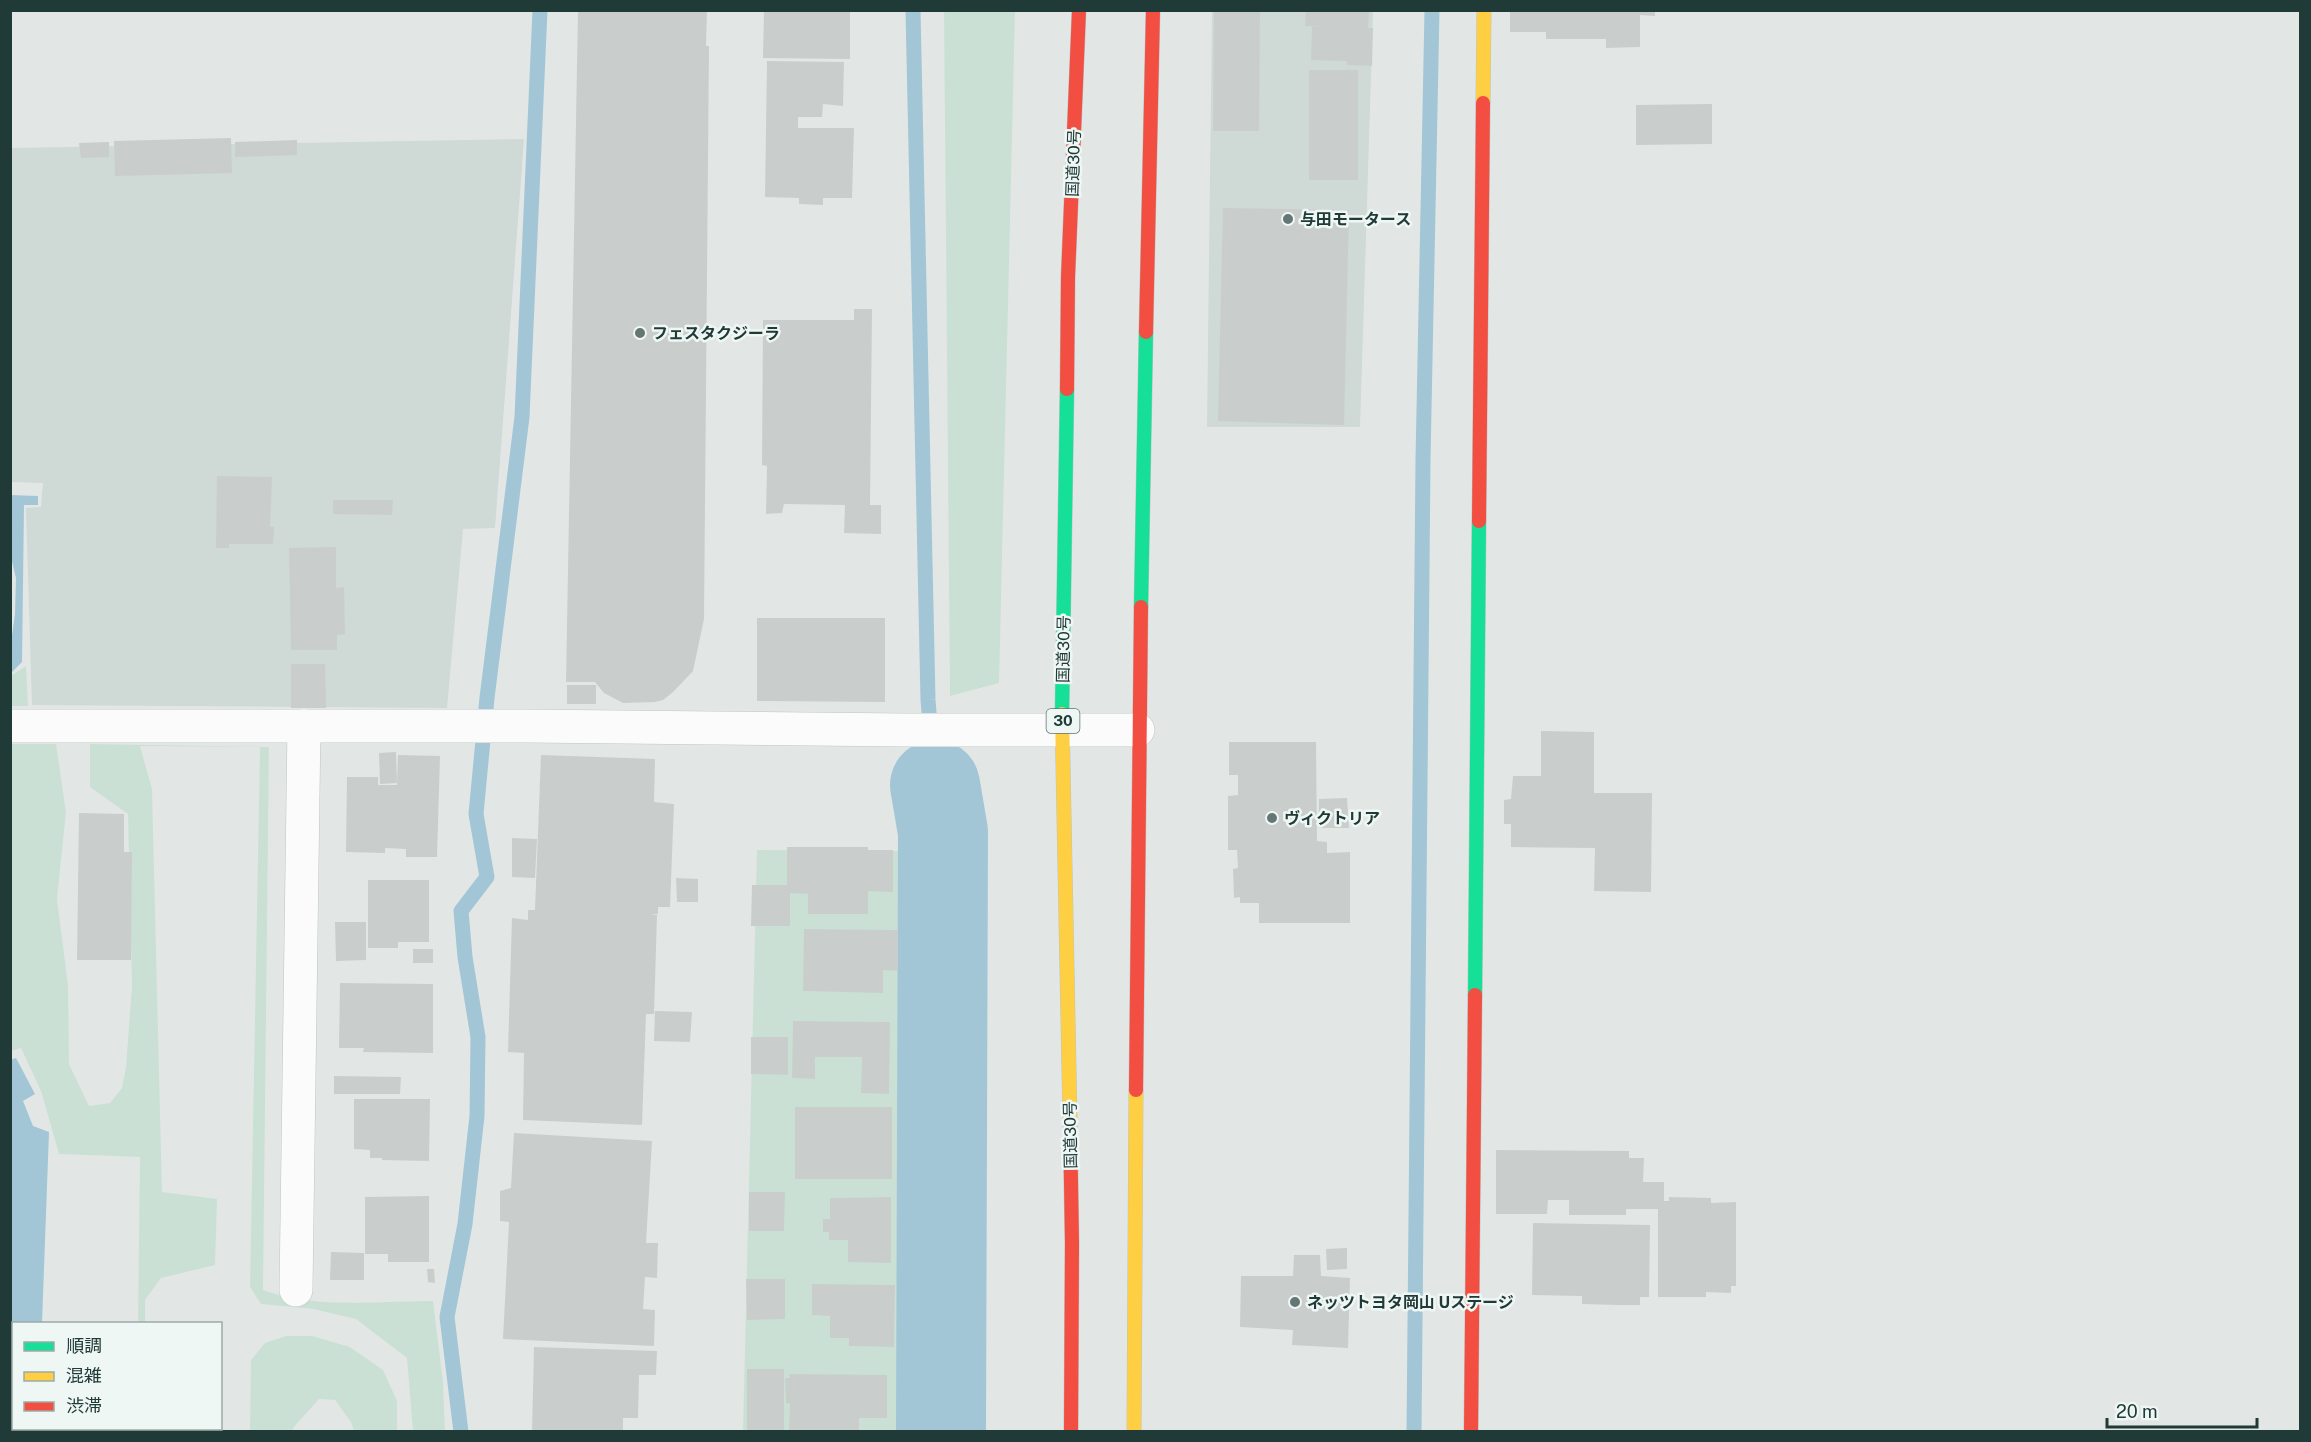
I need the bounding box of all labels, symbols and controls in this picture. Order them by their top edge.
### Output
street label: 国道30号 [1063,129,1084,197]
place label: 与田モータース [1300,210,1411,229]
marker: 与田モータース [1281,212,1295,226]
place label: フェスタクジーラ [652,324,780,343]
marker: フェスタクジーラ [633,326,647,340]
street label: 国道30号 [1053,615,1074,683]
road number: 30 [1046,709,1080,733]
place label: ヴィクトリア [1284,809,1380,828]
marker: ヴィクトリア [1265,811,1279,825]
street label: 国道30号 [1060,1101,1081,1169]
place label: ネッツトヨタ岡山 Uステージ [1307,1293,1514,1312]
marker: ネッツトヨタ岡山 Uステージ [1288,1295,1302,1309]
legend [12,1322,222,1430]
text: 順調 [66,1335,102,1356]
text: 混雑 [66,1365,102,1386]
scale bar [2107,1391,2257,1429]
text: 渋滞 [66,1395,102,1416]
text: 20 m [2116,1401,2158,1422]

